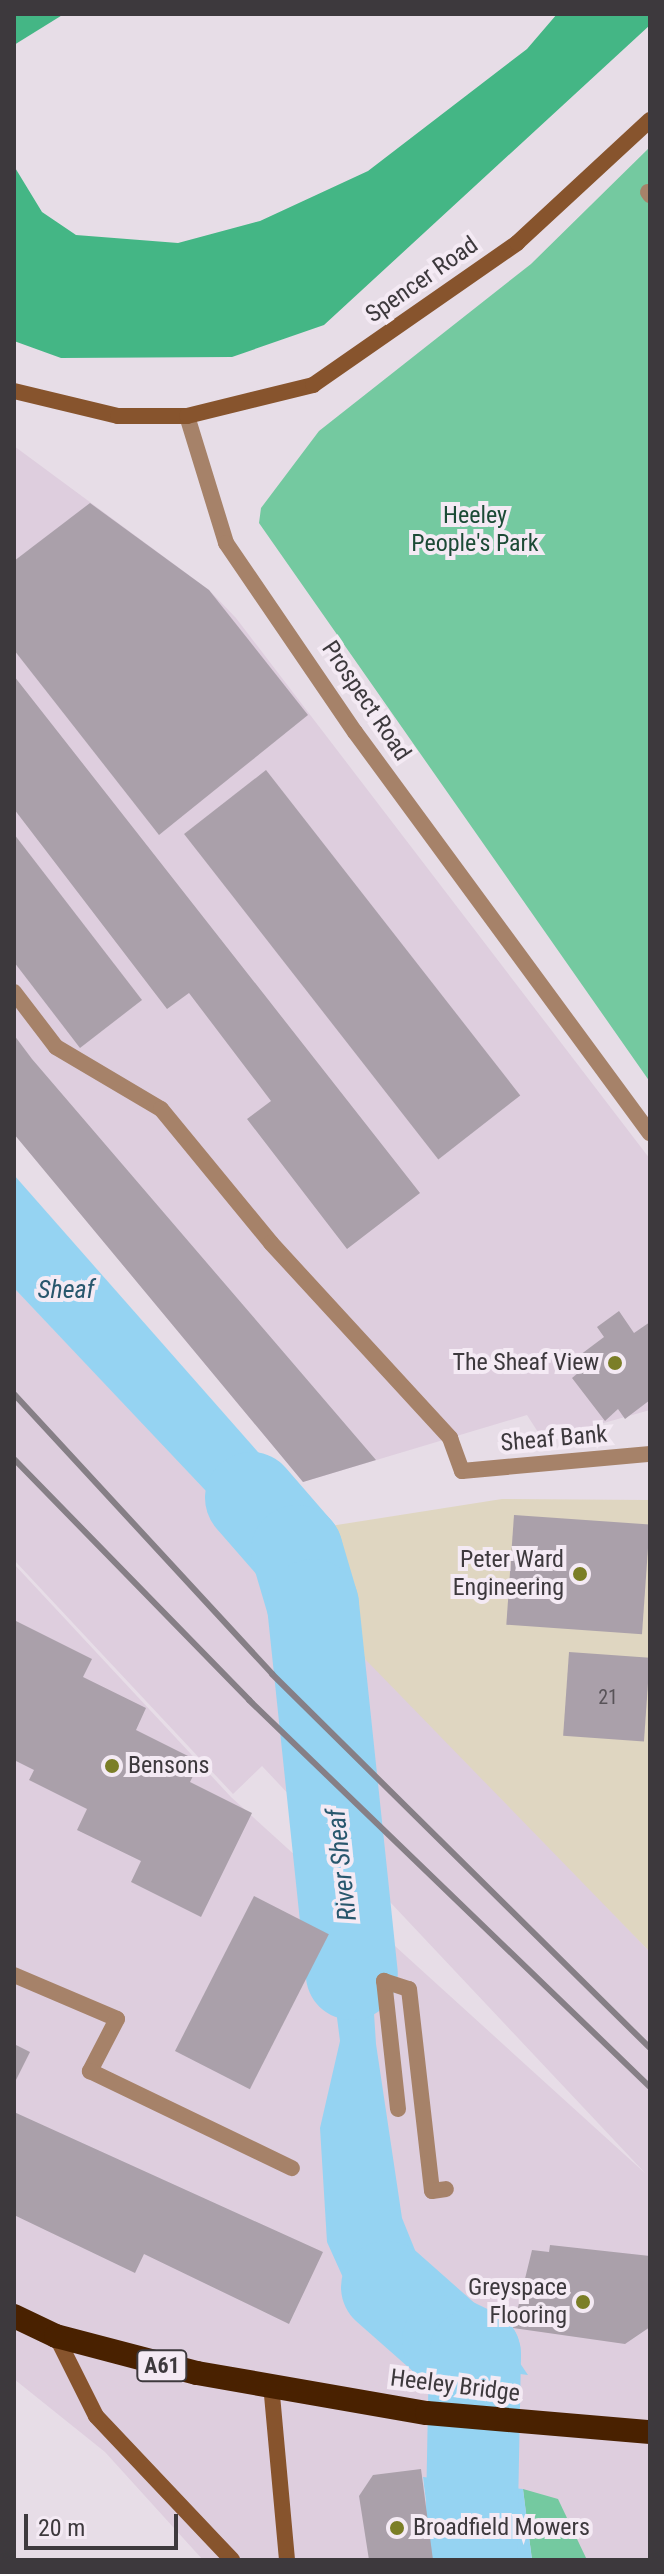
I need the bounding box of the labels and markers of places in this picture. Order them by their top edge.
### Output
place label: The Sheaf View [452,1349,599,1377]
marker: The Sheaf View [606,1354,624,1372]
place label: Peter Ward Engineering [453,1546,564,1602]
marker: Peter Ward Engineering [571,1565,589,1583]
place label: Bensons [128,1752,210,1780]
marker: Bensons [103,1757,121,1775]
place label: Greyspace Flooring [468,2274,567,2330]
marker: Greyspace Flooring [574,2293,592,2311]
place label: Broadfield Mowers [413,2514,590,2542]
marker: Broadfield Mowers [388,2519,406,2537]

